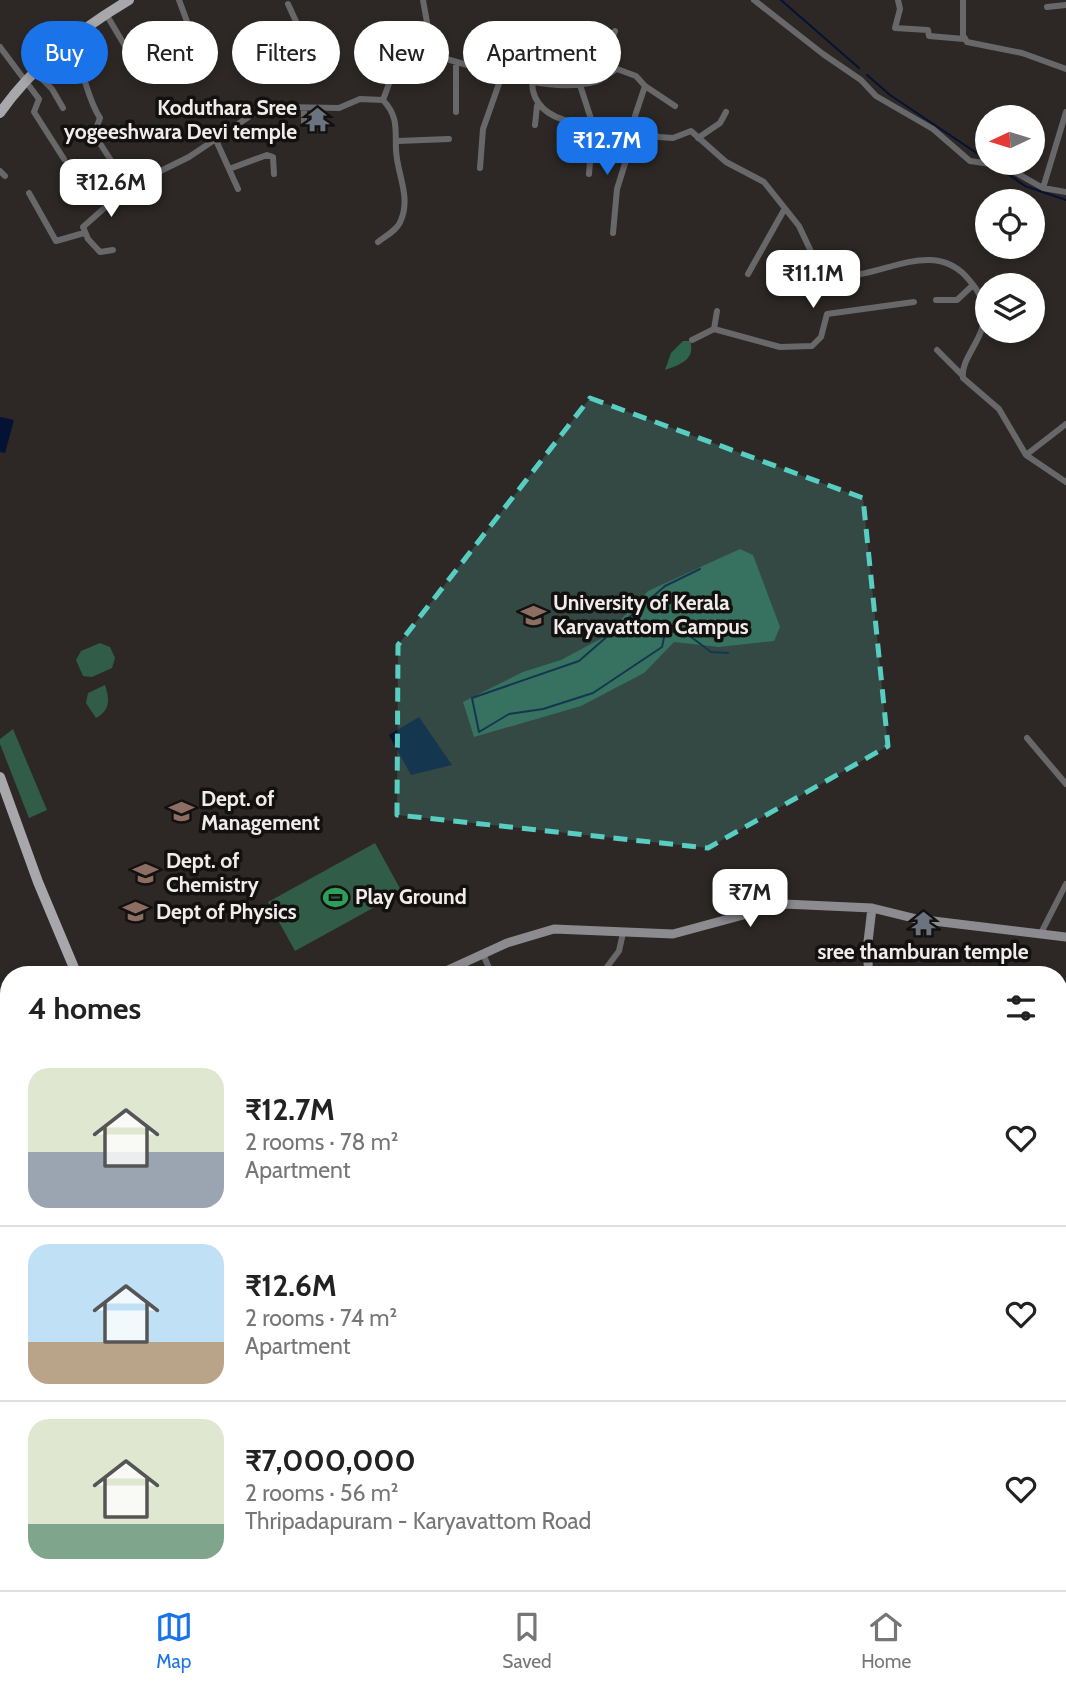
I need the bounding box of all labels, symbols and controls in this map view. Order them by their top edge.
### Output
chip: Buy [21,21,108,84]
chip: Rent [122,21,218,84]
chip: Filters [232,21,340,84]
chip: New [354,21,449,84]
chip: Apartment [463,21,621,84]
place label: Koduthara Sree yogeeshwara Devi temple [64,95,297,144]
north arrow [975,105,1045,175]
map controls [975,105,1045,343]
temple icon: Koduthara Sree yogeeshwara Devi temple [303,106,331,134]
pin: ₹12.7M [550,118,664,177]
text: ₹12.7M [573,126,641,154]
pin: ₹12.6M [54,160,168,219]
text: ₹12.6M [76,168,146,196]
button: locate [975,189,1045,259]
pin: ₹11.1M [756,250,870,310]
text: ₹11.1M [782,259,844,287]
button: layers [975,273,1045,343]
place label: University of Kerala Karyavattom Campus [553,590,749,639]
school or university icon: University of Kerala Karyavattom Campus [519,601,547,629]
place label: Dept. of Management [201,786,320,835]
school or university icon: Dept. of Management [167,797,195,825]
place label: Dept. of Chemistry [166,848,260,897]
school or university icon: Dept. of Chemistry [132,859,160,887]
pin: ₹7M [716,870,784,929]
text: ₹7M [729,878,771,906]
sports icon: Play Ground [321,883,349,911]
place label: Play Ground [355,884,467,909]
school or university icon: Dept of Physics [122,898,150,926]
place label: Dept of Physics [156,899,297,924]
temple icon: sree thamburan temple [909,909,937,937]
place label: sree thamburan temple [817,939,1029,964]
icon: filters [1002,989,1040,1027]
text: 4 homes [28,990,141,1027]
text: ₹12.7M [245,1091,335,1128]
icon: home [84,1096,168,1180]
icon: heart [1002,1119,1040,1157]
text: 2 rooms · 78 m² [245,1128,399,1156]
text: Apartment [245,1156,350,1184]
text: ₹12.6M [245,1267,337,1304]
icon: home [84,1272,168,1356]
icon: heart [1002,1295,1040,1333]
text: 2 rooms · 74 m² [245,1304,397,1332]
text: Apartment [245,1332,350,1360]
text: ₹7,000,000 [245,1442,416,1479]
icon: home [84,1447,168,1531]
icon: heart [1002,1470,1040,1508]
text: 2 rooms · 56 m² [245,1479,399,1507]
text: Thripadapuram - Karyavattom Road [245,1507,591,1535]
tab: Map [155,1608,193,1673]
tab: Saved [502,1608,552,1673]
tab: Home [861,1608,911,1673]

